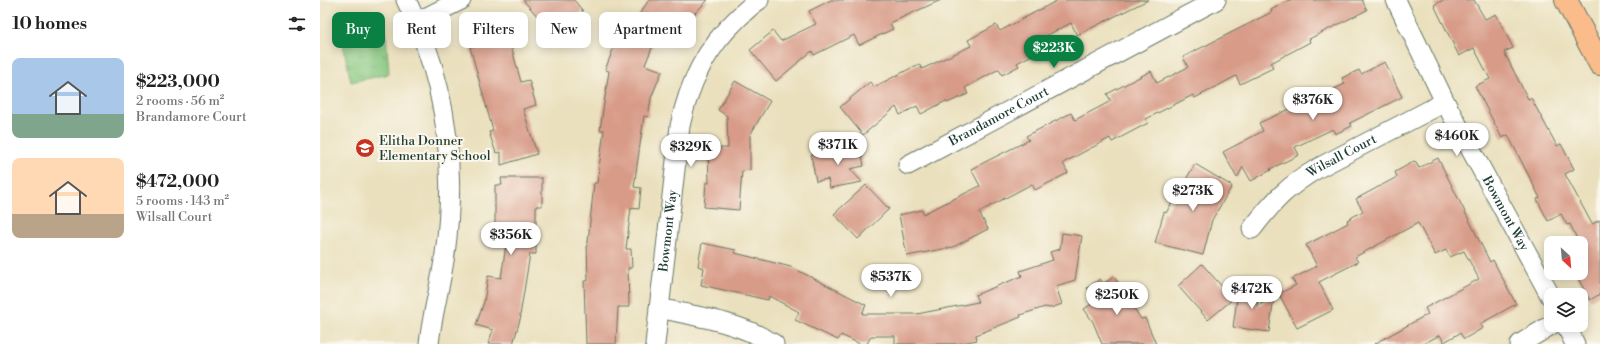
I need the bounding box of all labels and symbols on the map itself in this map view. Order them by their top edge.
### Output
pin: $223K [1026,35,1082,69]
street label: Brandamore Court [945,83,1052,150]
pin: $376K [1285,87,1341,121]
pin: $460K [1429,123,1485,157]
street label: Wilsall Court [1303,131,1379,182]
pin: $371K [810,132,866,166]
place label: Elitha Donner Elementary School [379,133,491,164]
pin: $329K [663,134,719,168]
school or university icon: Elitha Donner Elementary School [354,137,376,159]
street label: Bowmont Way [1478,172,1533,254]
pin: $273K [1165,178,1221,212]
street label: Bowmont Way [655,188,681,274]
pin: $356K [483,222,539,256]
north arrow [1544,236,1588,280]
pin: $537K [863,264,919,298]
pin: $472K [1224,276,1280,310]
pin: $250K [1089,282,1145,316]

